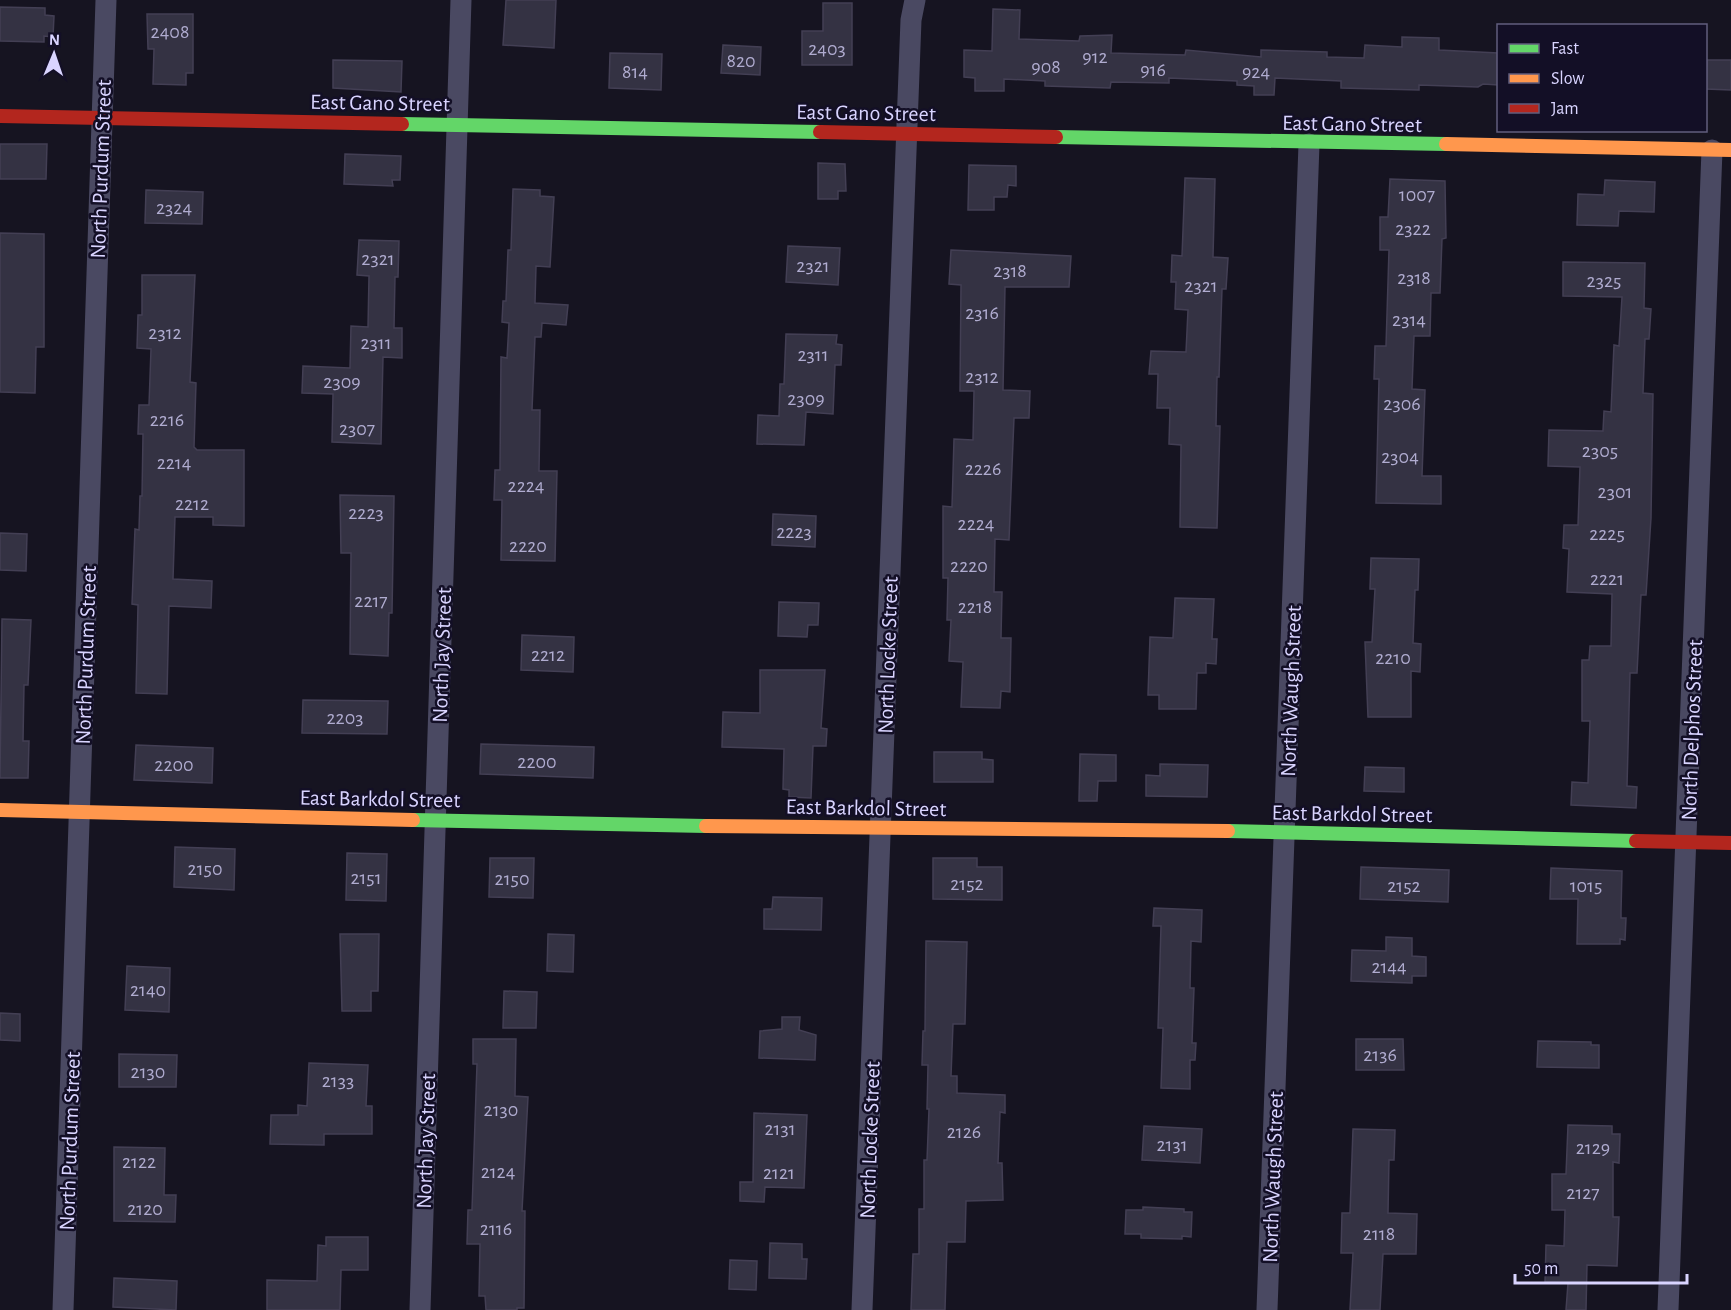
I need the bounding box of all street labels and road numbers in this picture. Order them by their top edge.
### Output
street label: North Purdum Street [87,79,115,259]
street label: East Gano Street [310,91,450,115]
street label: East Gano Street [796,101,936,125]
street label: East Gano Street [1282,112,1422,136]
street label: North Purdum Street [72,565,100,745]
street label: North Locke Street [874,576,902,734]
street label: North Jay Street [429,587,455,723]
street label: North Waugh Street [1277,605,1305,777]
street label: North Delphos Street [1678,639,1706,821]
street label: East Barkdol Street [299,787,461,811]
street label: East Barkdol Street [785,796,947,820]
street label: East Barkdol Street [1271,802,1433,826]
street label: North Purdum Street [56,1051,84,1231]
street label: North Locke Street [856,1061,884,1219]
street label: North Jay Street [413,1073,439,1209]
street label: North Waugh Street [1259,1091,1287,1263]

